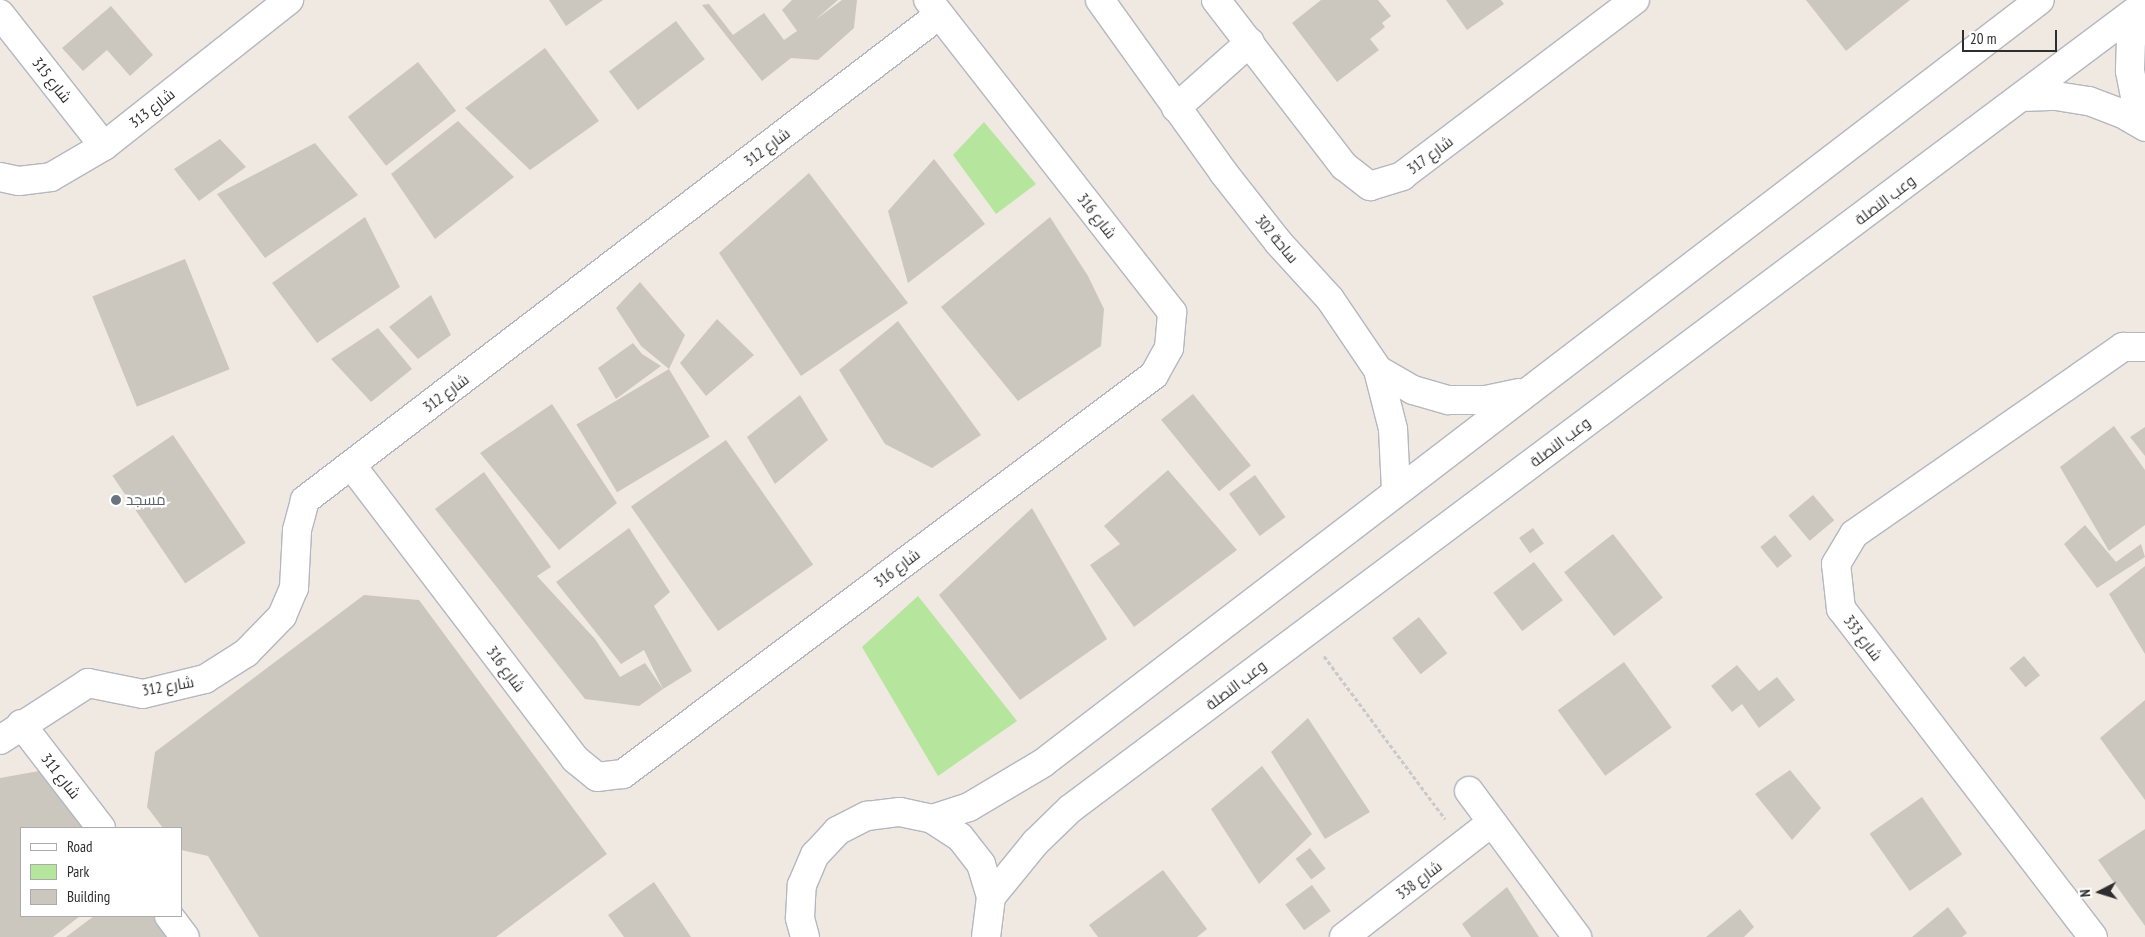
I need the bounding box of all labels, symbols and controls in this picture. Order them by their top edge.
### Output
scale bar [1965,20,2060,52]
text: 20 m [1970,29,1996,48]
street label: شارع 315 [29,54,75,106]
street label: شارع 313 [126,85,178,131]
street label: شارع 312 [741,124,793,170]
street label: شارع 317 [1404,132,1456,178]
street label: وعب النصلة [1851,171,1919,229]
street label: شارع 316 [1074,190,1120,242]
street label: ساحة 302 [1252,211,1302,267]
street label: شارع 312 [420,370,472,416]
street label: وعب النصلة [1526,413,1594,471]
place label: مسجد [126,491,166,509]
marker: مسجد [110,494,122,506]
street label: شارع 316 [871,545,923,591]
street label: شارع 333 [1840,612,1886,664]
street label: شارع 316 [483,643,529,695]
street label: وعب النصلة [1202,656,1270,714]
street label: شارع 312 [141,673,195,699]
street label: شارع 311 [38,750,84,802]
legend [20,827,182,917]
text: Road [67,837,93,856]
street label: شارع 338 [1393,857,1445,903]
text: Park [67,862,89,881]
north arrow [2075,867,2125,917]
text: Building [67,887,110,906]
text: N [2076,889,2094,898]

